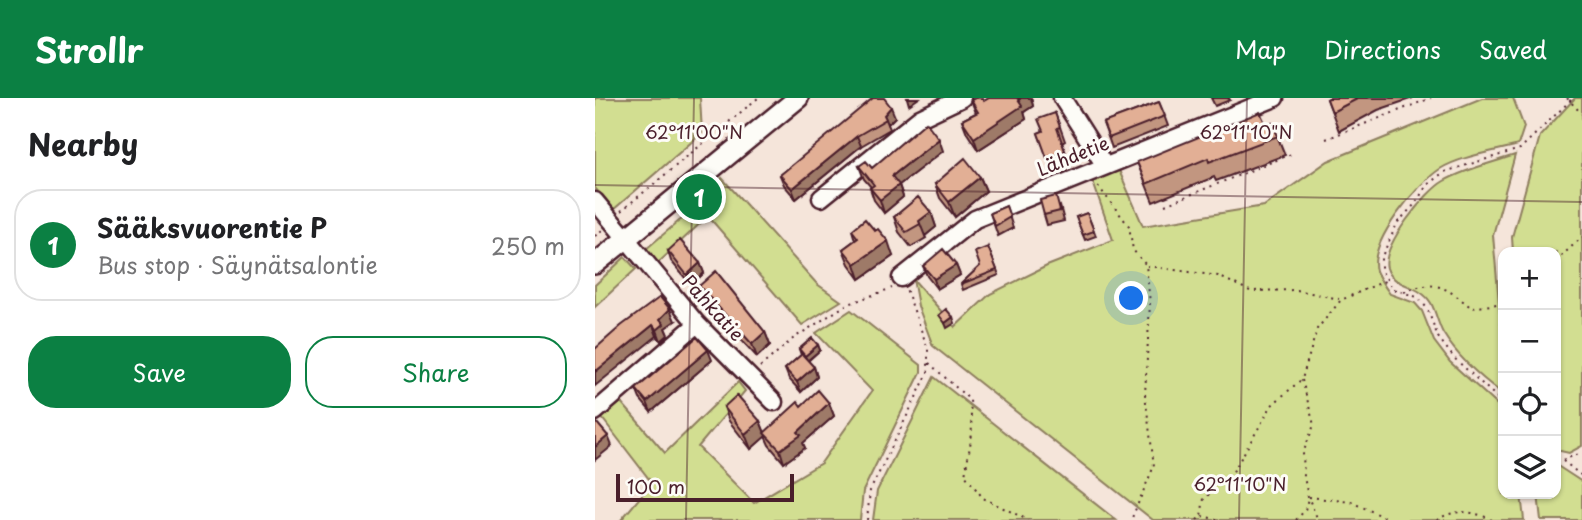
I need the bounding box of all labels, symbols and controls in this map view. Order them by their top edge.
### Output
text: Strollr [35,24,144,74]
text: Map [1235,31,1286,67]
text: Directions [1324,31,1441,67]
text: Saved [1479,31,1547,67]
text: 62°11'00"N [645,118,743,145]
text: 62°11'10"N [1199,118,1293,145]
text: Nearby [28,121,138,166]
street label: Lähdetie [1032,128,1113,182]
pin: 1 [676,171,722,223]
text: Sääksvuorentie P [97,208,327,247]
text: 1 [48,228,59,263]
text: 250 m [491,228,565,263]
text: Bus stop · Säynätsalontie [97,247,378,282]
map controls [1498,247,1561,499]
button: + [1498,247,1561,310]
street label: Pahkatie [676,268,751,347]
your location [1114,281,1148,315]
button: − [1498,310,1561,373]
button: Save [28,336,291,408]
button: Share [305,336,567,408]
button: locate [1498,373,1561,436]
button: layers [1498,436,1561,499]
text: 62°11'10"N [1193,470,1287,497]
scale bar [616,471,795,503]
text: 100 m [627,472,685,500]

